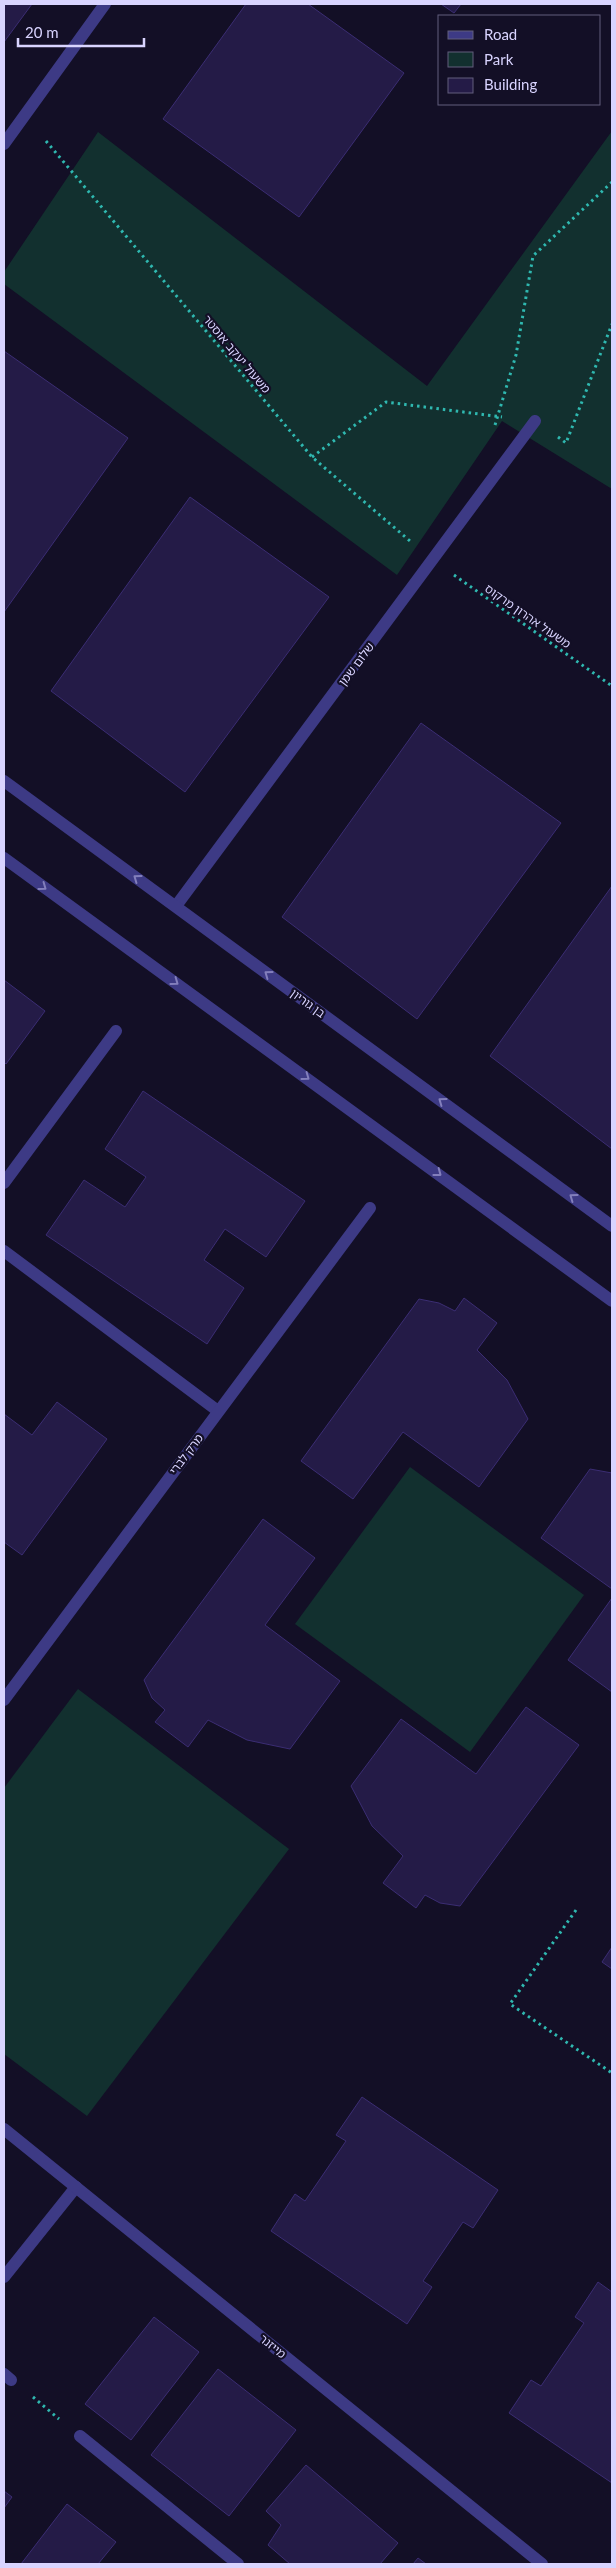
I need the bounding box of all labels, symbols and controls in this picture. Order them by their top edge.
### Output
scale bar [18,15,144,47]
legend [438,15,601,105]
text: 20 m [25,23,59,41]
text: Road [484,25,517,43]
text: Park [484,50,514,68]
text: Building [484,75,537,93]
street label: משעול יעקב אוסטר [200,312,274,396]
street label: משעול אהרון מרקוס [482,581,574,651]
street label: שלום שמן [335,639,377,689]
one-way arrow [133,875,143,884]
one-way arrow [37,881,46,889]
one-way arrow [264,971,274,980]
one-way arrow [169,976,178,985]
street label: בן גוריון [288,985,328,1021]
one-way arrow [300,1071,310,1080]
one-way arrow [438,1098,448,1107]
one-way arrow [432,1167,441,1175]
one-way arrow [569,1194,579,1203]
street label: מרק לברי [166,1431,206,1477]
street label: מייזנר [257,2331,289,2361]

